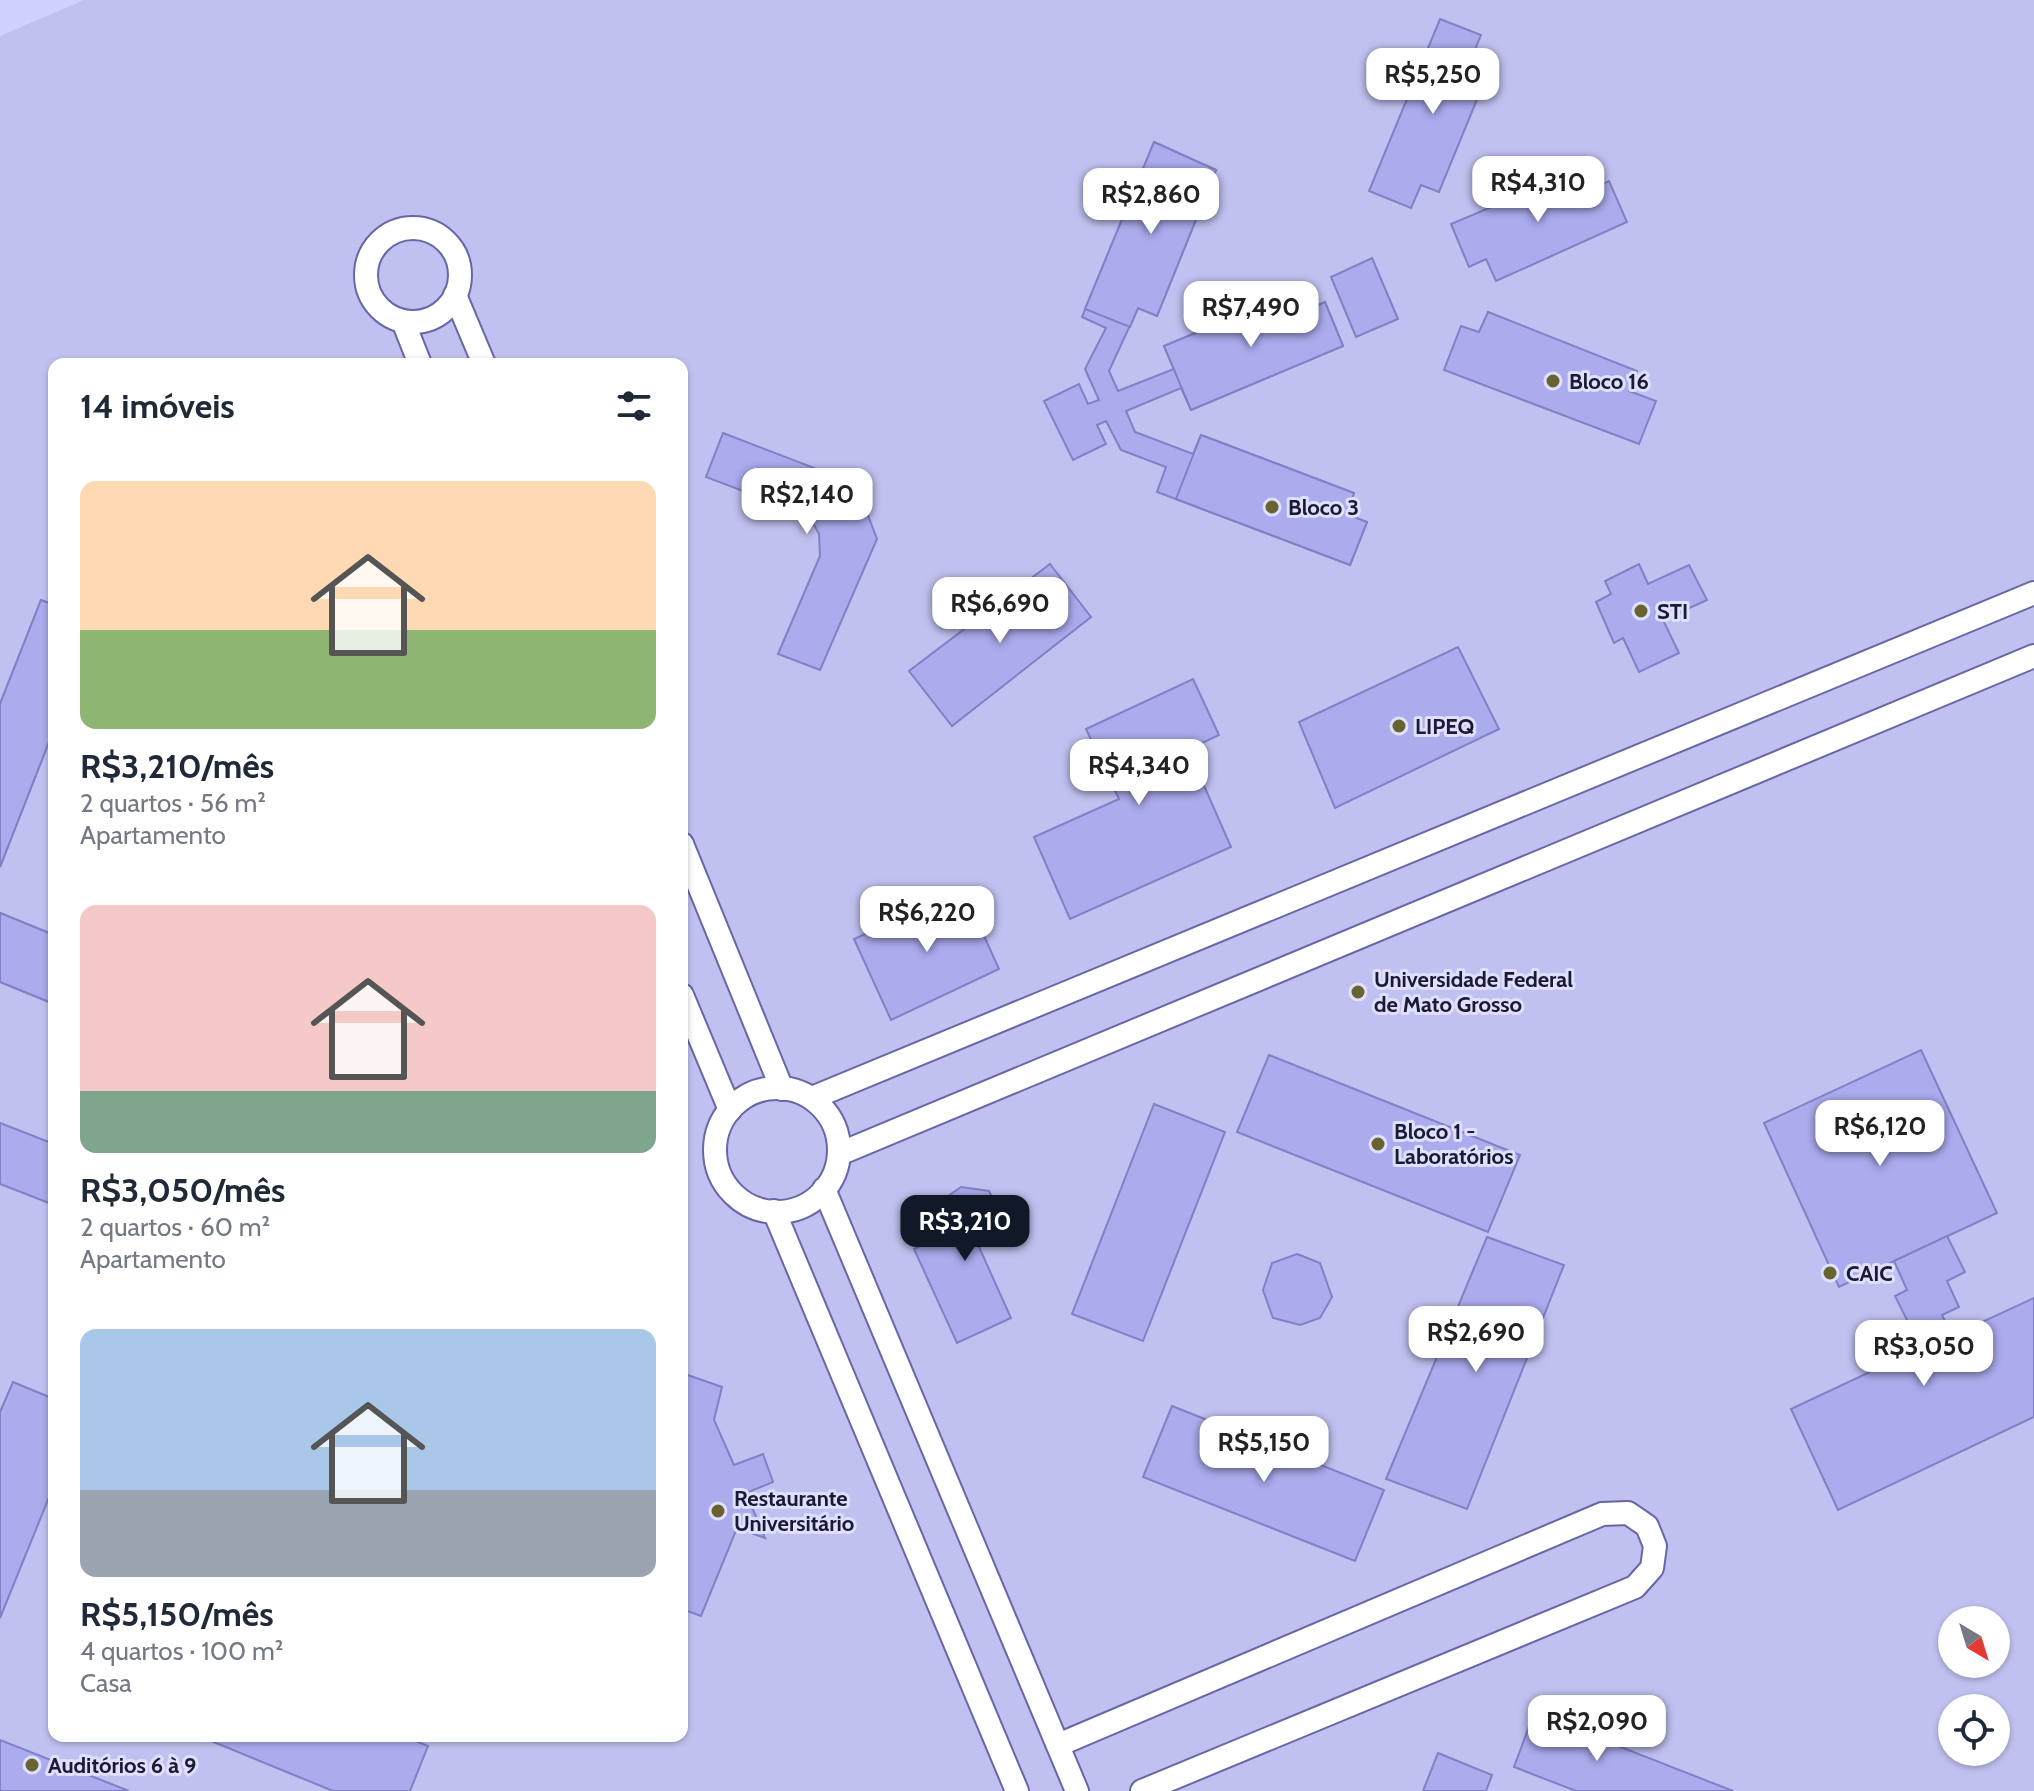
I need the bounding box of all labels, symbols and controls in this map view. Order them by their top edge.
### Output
pin: R$5,250 [1359,48,1507,116]
text: R$5,250 [1384,58,1482,90]
pin: R$4,310 [1464,156,1612,224]
text: R$4,310 [1490,166,1586,198]
pin: R$2,860 [1077,168,1225,236]
text: R$2,860 [1101,178,1201,210]
pin: R$7,490 [1177,281,1325,349]
text: R$7,490 [1202,291,1300,323]
place label: Bloco 16 [1569,368,1649,395]
marker: Bloco 16 [1544,372,1562,390]
icon: filters [612,384,656,428]
text: 14 imóveis [80,385,235,427]
pin: R$2,140 [733,468,881,536]
text: R$2,140 [760,478,854,510]
place label: Bloco 3 [1288,494,1359,521]
marker: Bloco 3 [1263,498,1281,516]
icon: home [296,533,440,677]
pin: R$6,690 [926,577,1074,645]
text: R$6,690 [950,587,1050,619]
place label: STI [1657,598,1688,625]
marker: STI [1632,602,1650,620]
place label: LIPEQ [1415,713,1474,740]
marker: LIPEQ [1390,717,1408,735]
pin: R$4,340 [1065,739,1213,807]
text: R$3,210/mês [80,745,274,787]
text: R$4,340 [1088,749,1190,781]
text: 2 quartos · 56 m² [80,787,266,819]
text: Apartamento [80,819,226,851]
pin: R$6,220 [853,886,1001,954]
text: R$6,220 [878,896,976,928]
icon: home [296,957,440,1101]
place label: Universidade Federal de Mato Grosso [1374,966,1573,1018]
marker: Universidade Federal de Mato Grosso [1349,983,1367,1001]
pin: R$6,120 [1806,1100,1954,1168]
text: R$6,120 [1833,1110,1927,1142]
place label: Bloco 1 - Laboratórios [1394,1118,1513,1170]
marker: Bloco 1 - Laboratórios [1369,1135,1387,1153]
text: R$3,050/mês [80,1169,286,1211]
pin: R$3,210 [891,1195,1039,1263]
text: R$3,210 [918,1205,1012,1237]
text: 2 quartos · 60 m² [80,1211,270,1243]
text: Apartamento [80,1243,226,1275]
place label: CAIC [1846,1260,1893,1287]
marker: CAIC [1821,1264,1839,1282]
pin: R$2,690 [1402,1306,1550,1374]
text: R$2,690 [1427,1316,1525,1348]
pin: R$3,050 [1850,1320,1998,1388]
text: R$3,050 [1873,1330,1975,1362]
icon: home [296,1381,440,1525]
pin: R$5,150 [1190,1416,1338,1484]
text: R$5,150 [1218,1426,1310,1458]
place label: Restaurante Universitário [734,1485,854,1537]
marker: Restaurante Universitário [709,1502,727,1520]
text: R$5,150/mês [80,1593,274,1635]
north arrow [1938,1606,2010,1678]
map controls [1938,1606,2010,1766]
text: 4 quartos · 100 m² [80,1635,283,1667]
text: Casa [80,1667,132,1699]
button: locate [1938,1694,2010,1766]
pin: R$2,090 [1523,1695,1671,1763]
text: R$2,090 [1546,1705,1648,1737]
place label: Auditórios 6 à 9 [48,1752,196,1779]
marker: Auditórios 6 à 9 [23,1756,41,1774]

